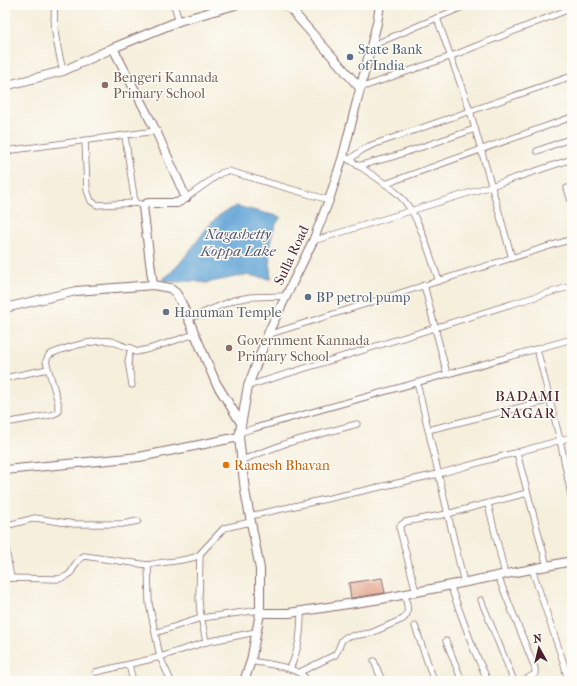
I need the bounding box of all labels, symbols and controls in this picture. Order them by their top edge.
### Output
place label: State Bank of India [358,41,423,74]
marker: State Bank of India [345,52,355,62]
place label: Bengeri Kannada Primary School [113,69,219,102]
marker: Bengeri Kannada Primary School [100,80,110,90]
street label: Sulla Road [270,223,313,288]
water label: Nagashetty Koppa Lake [199,225,276,260]
place label: BP petrol pump [316,289,411,306]
marker: BP petrol pump [303,292,313,302]
place label: Hanuman Temple [174,304,282,321]
marker: Hanuman Temple [161,307,171,317]
place label: Government Kannada Primary School [237,332,370,365]
marker: Government Kannada Primary School [224,343,234,353]
district label: BADAMI NAGAR [495,387,561,422]
place label: Ramesh Bhavan [234,457,330,474]
marker: Ramesh Bhavan [221,460,231,470]
north arrow [519,628,559,668]
text: N [533,631,543,646]

